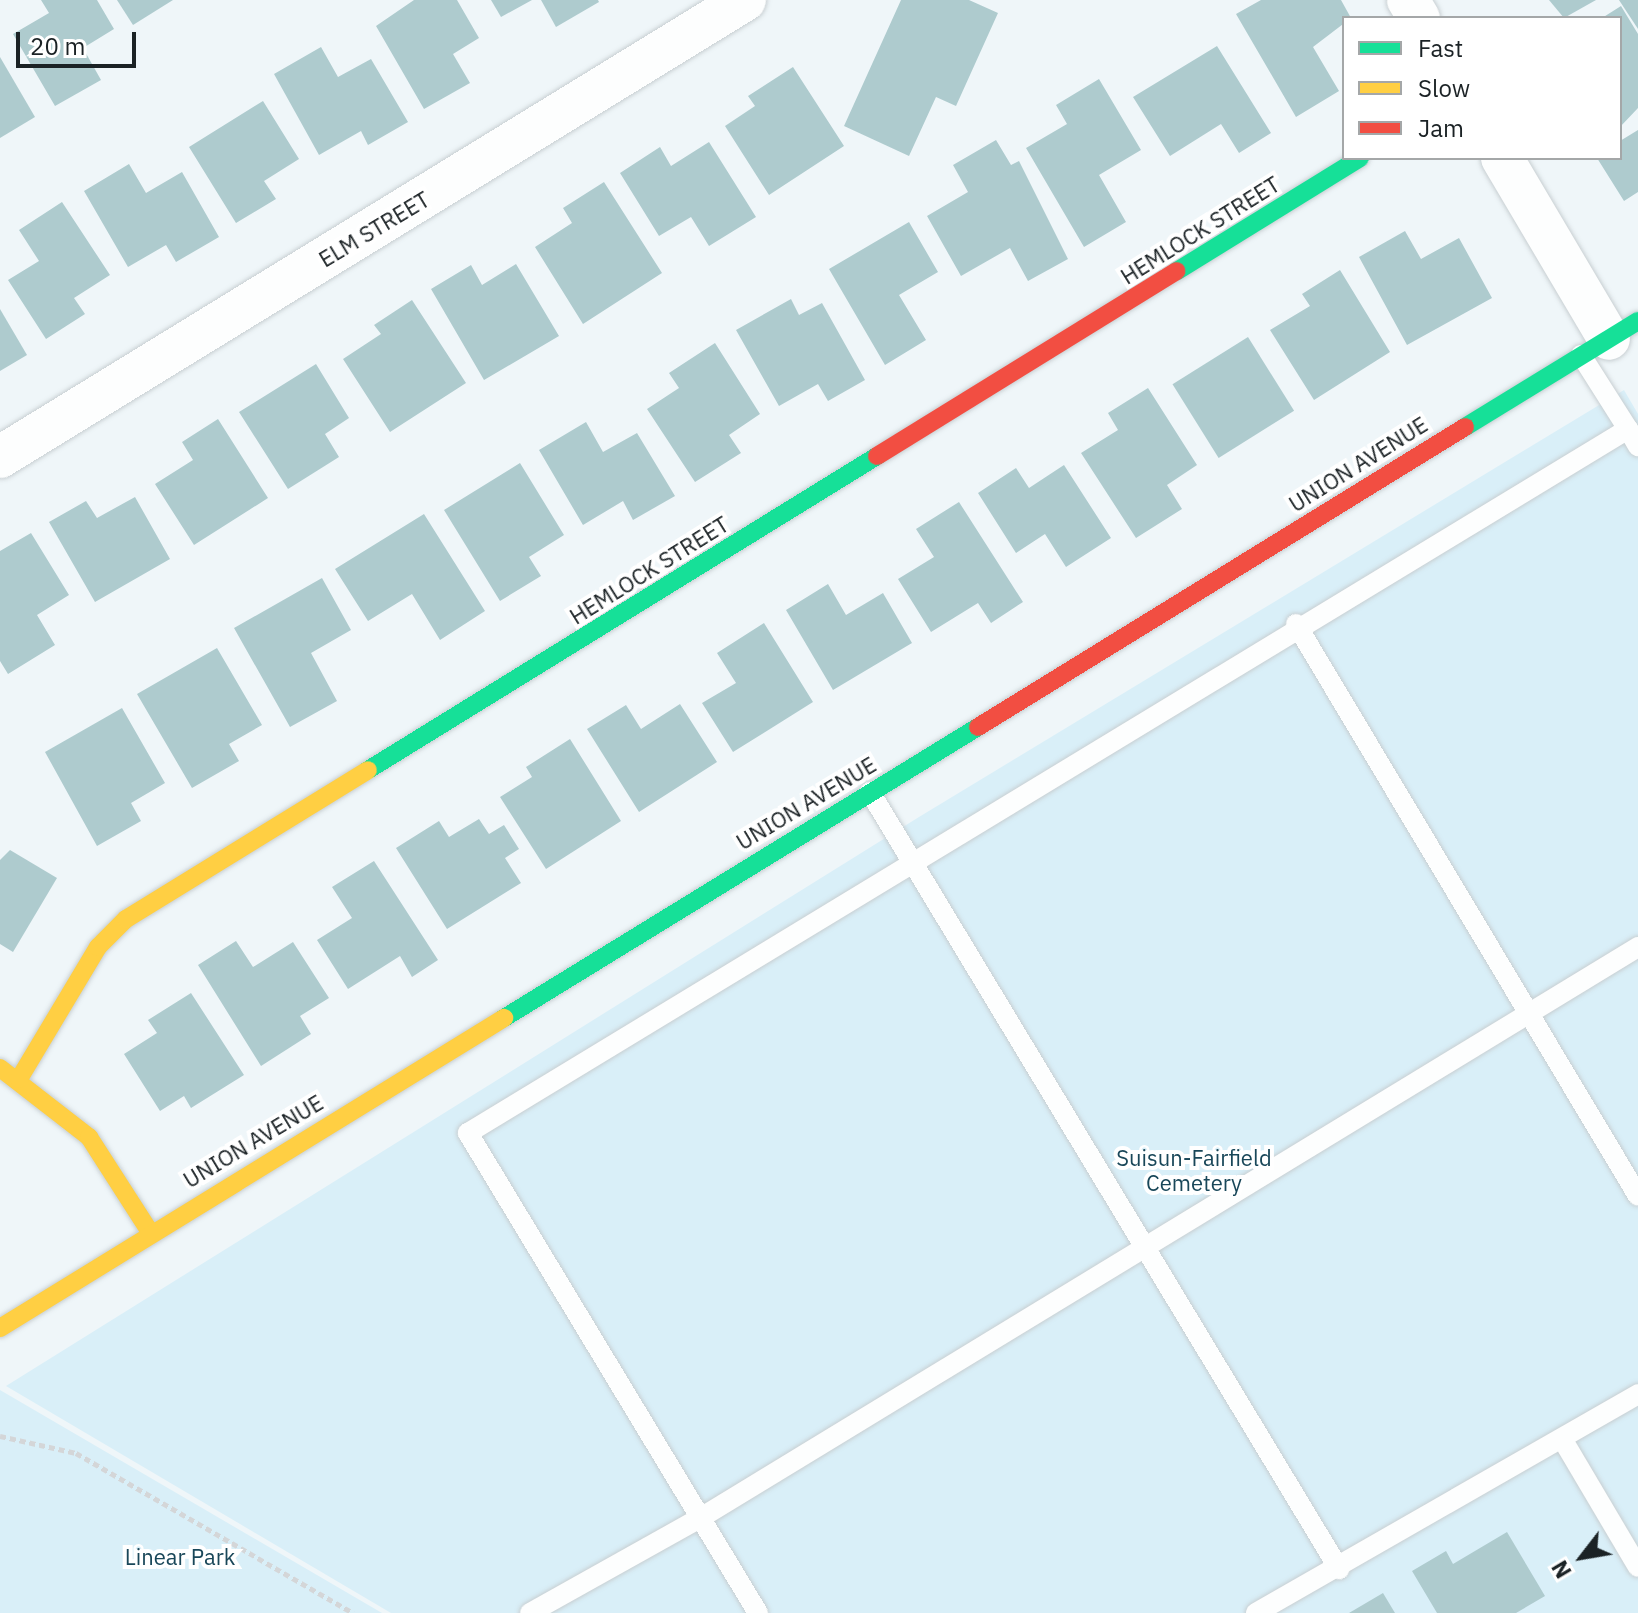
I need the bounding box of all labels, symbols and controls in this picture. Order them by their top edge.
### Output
scale bar [20,16,140,66]
legend [1342,16,1622,160]
text: 20 m [30,30,85,62]
text: Fast [1418,32,1463,64]
text: Slow [1418,72,1470,104]
text: Jam [1418,112,1464,144]
street label: HEMLOCK STREET [1116,170,1284,290]
street label: ELM STREET [314,186,434,272]
street label: UNION AVENUE [1284,411,1432,517]
street label: HEMLOCK STREET [565,510,733,630]
street label: UNION AVENUE [731,751,881,855]
street label: UNION AVENUE [178,1089,328,1193]
park label: Suisun-Fairfield Cemetery [1116,1144,1272,1196]
north arrow [1542,1517,1622,1597]
park label: Linear Park [125,1544,235,1570]
text: N [1544,1555,1578,1584]

